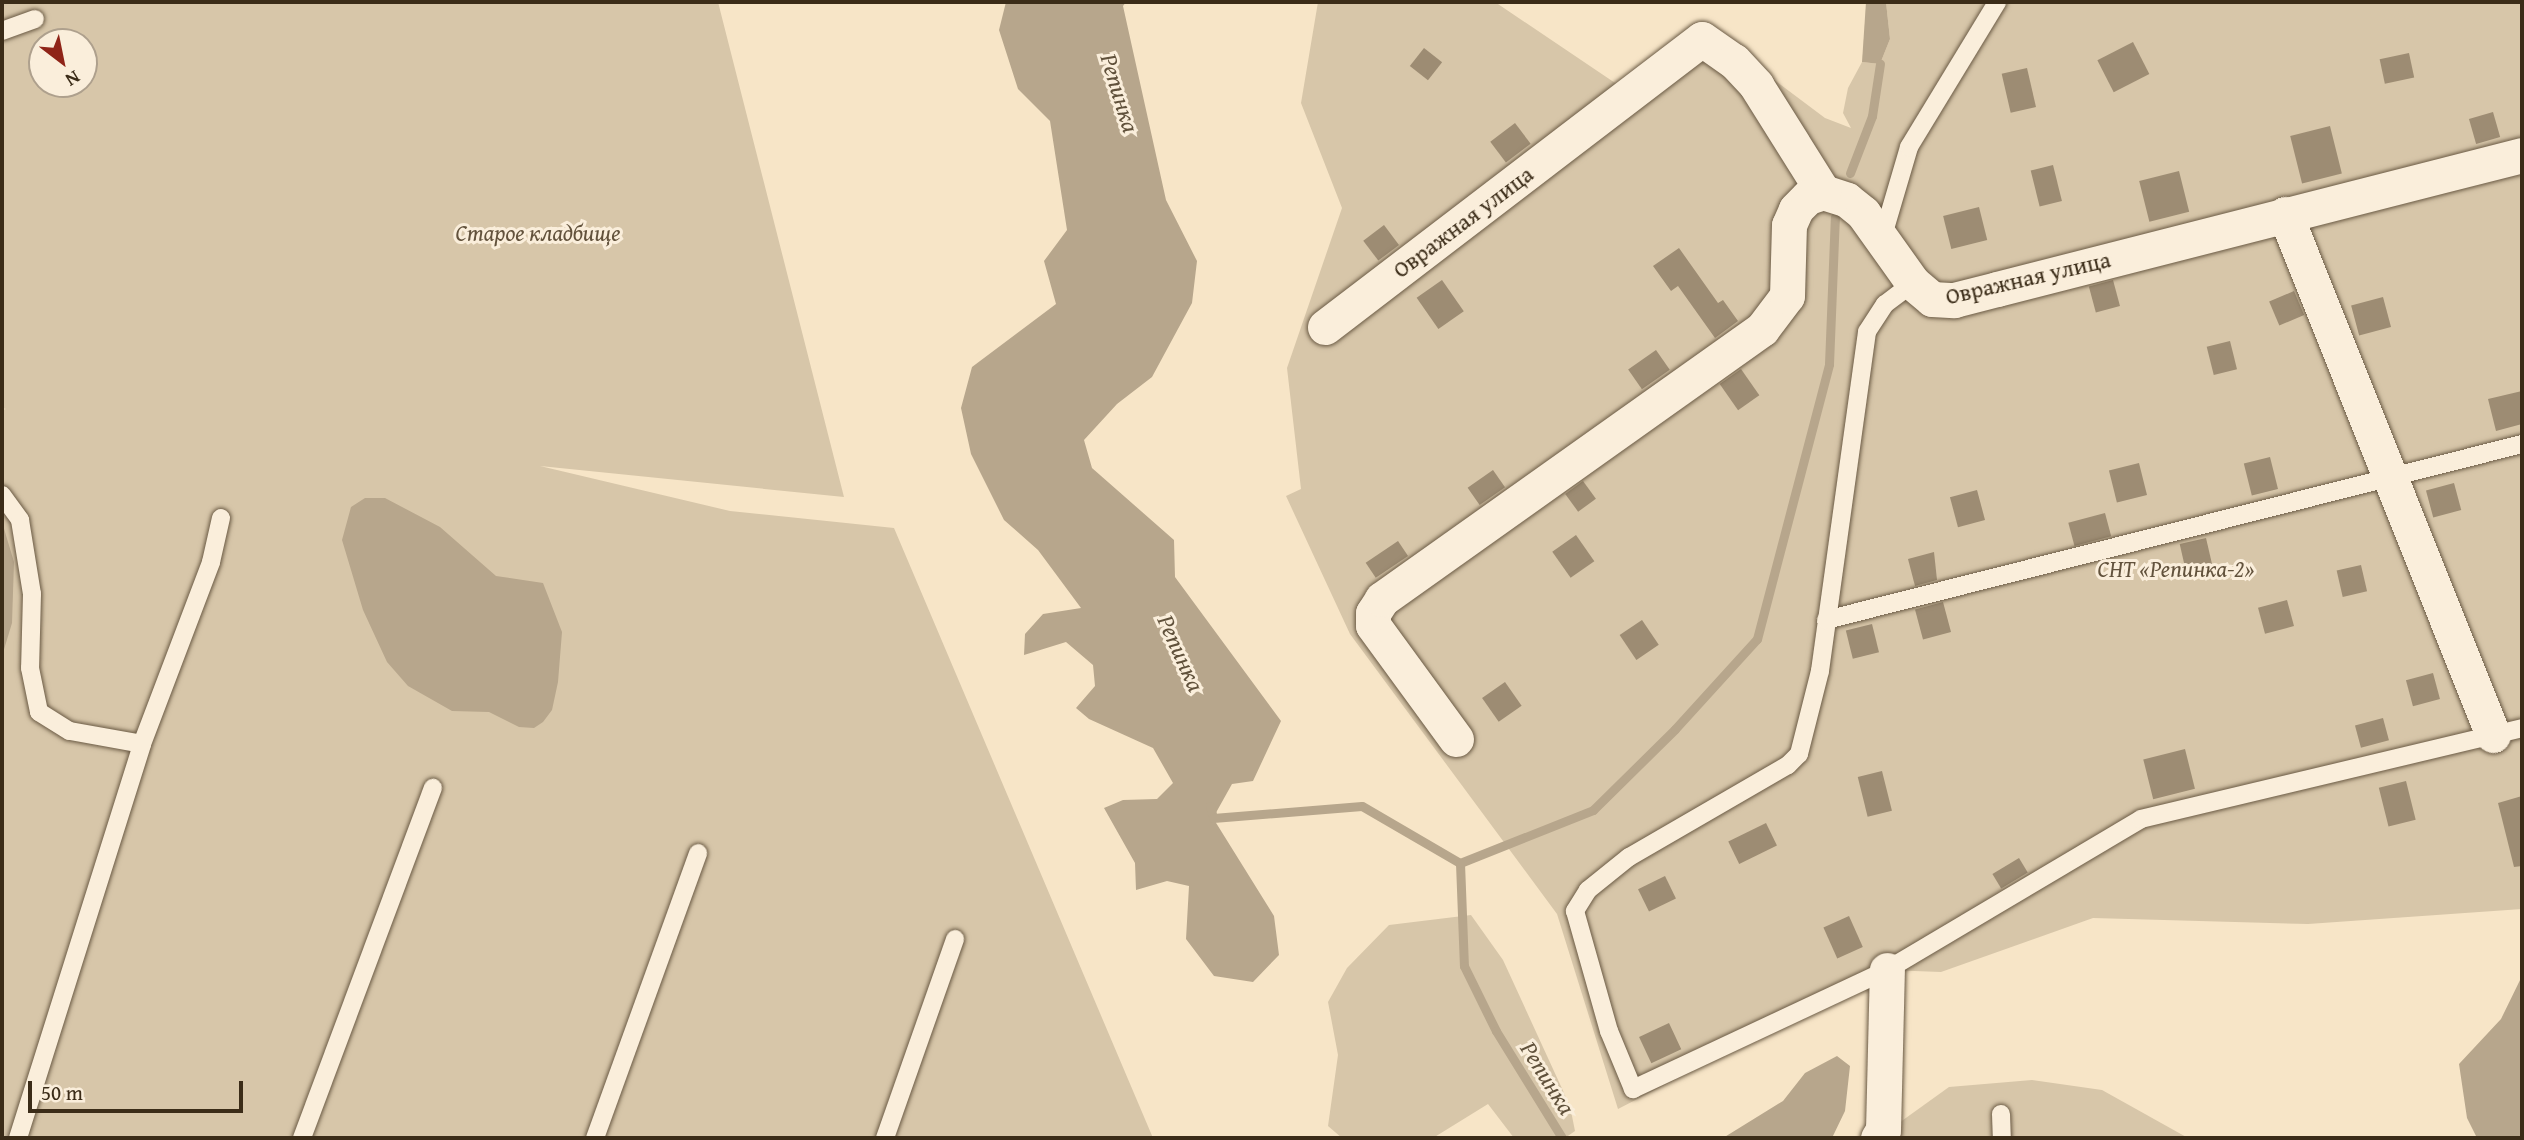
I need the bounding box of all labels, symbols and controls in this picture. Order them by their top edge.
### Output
north arrow [28,28,98,98]
water label: Репинка [1094,50,1146,136]
text: N [60,64,86,94]
street label: Овражная улица [1387,160,1539,284]
park label: Старое кладбище [456,219,620,247]
street label: Овражная улица [1943,246,2113,310]
park label: СНТ «Репинка-2» [2098,555,2254,583]
water label: Репинка [1151,610,1211,696]
water label: Репинка [1514,1036,1582,1120]
scale bar [32,1066,247,1110]
text: 50 m [41,1077,83,1108]

